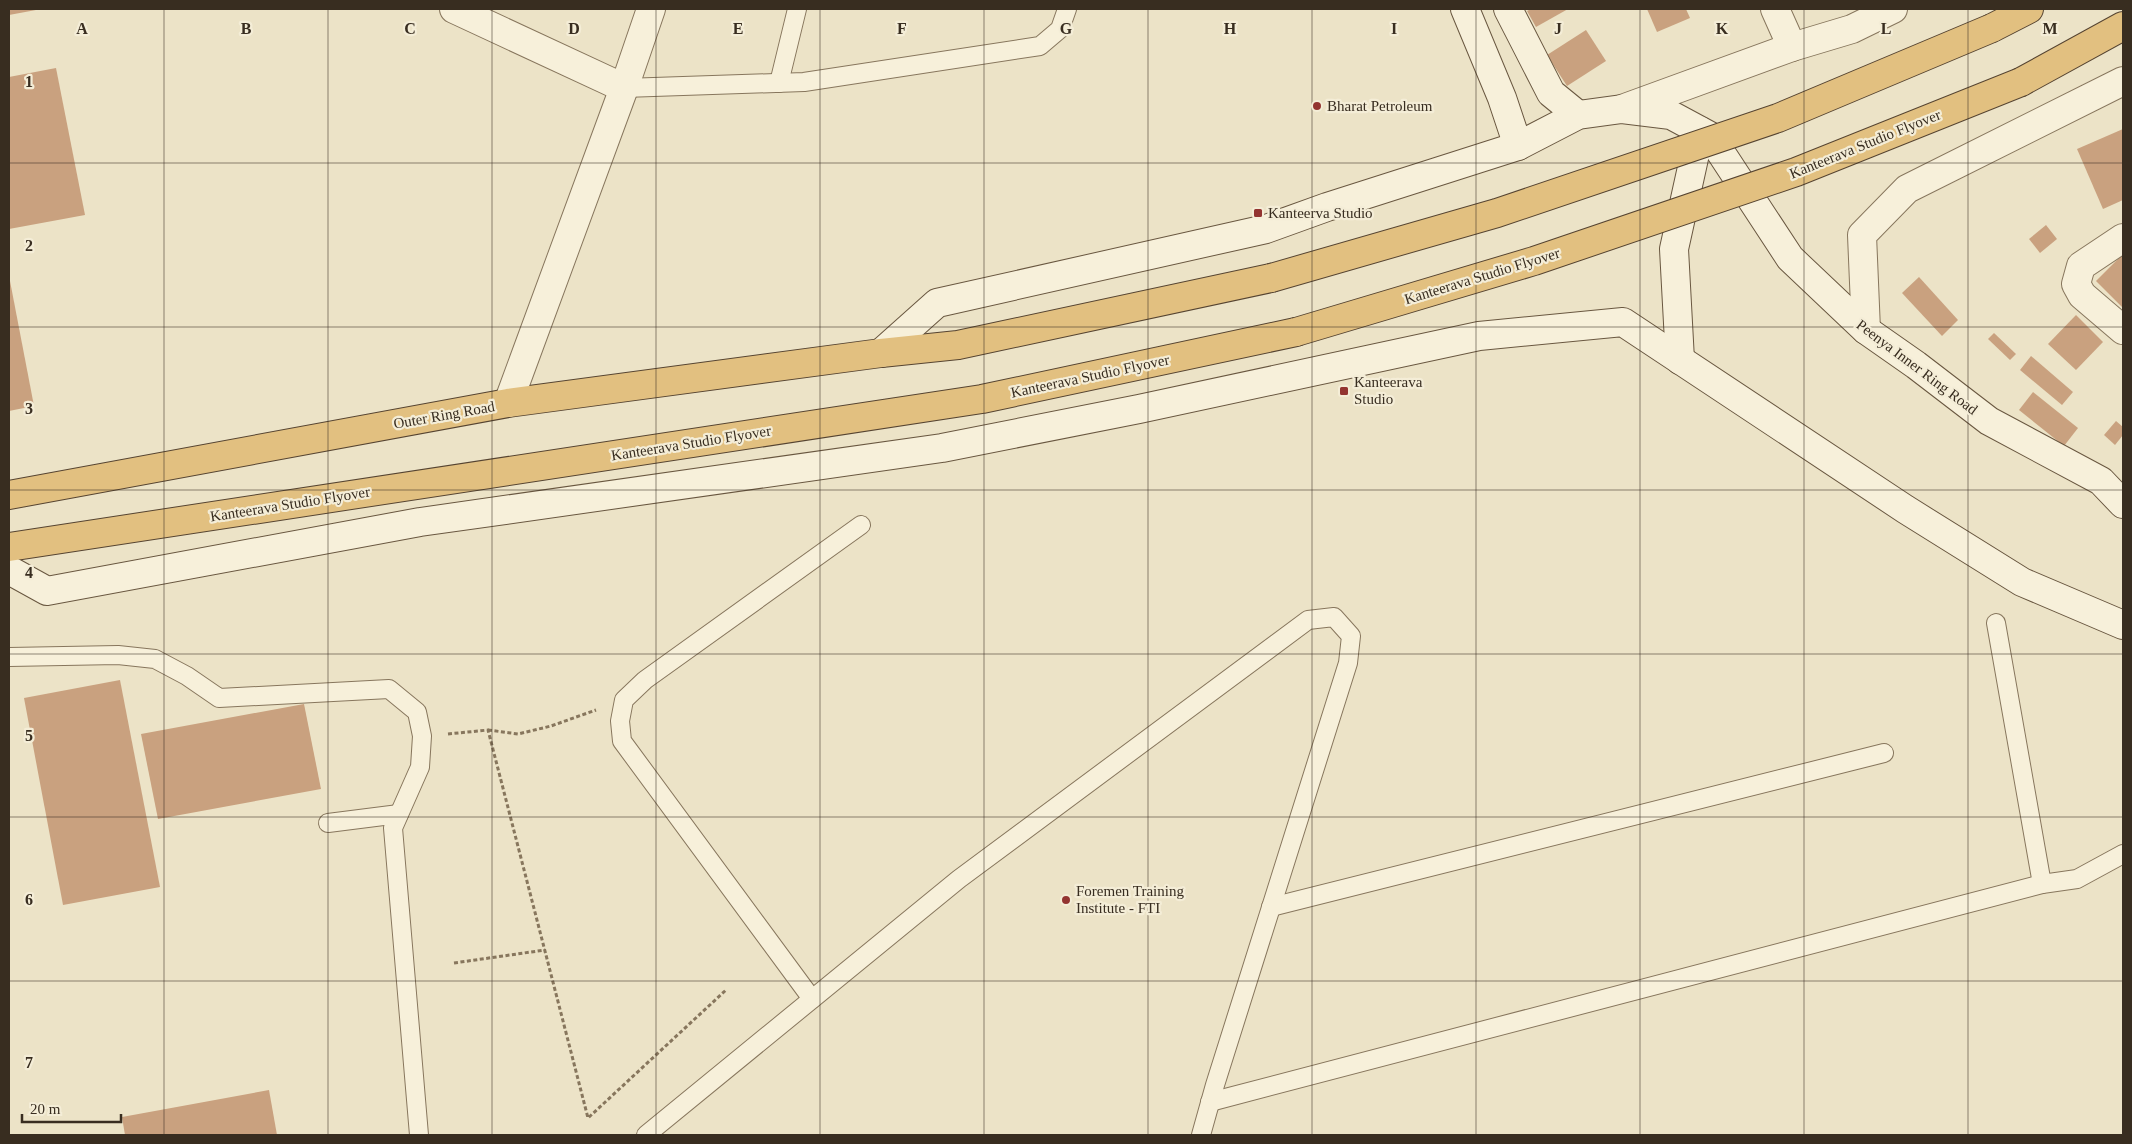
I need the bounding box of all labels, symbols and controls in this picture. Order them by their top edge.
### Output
text: A [76,20,88,37]
text: B [241,20,252,37]
text: C [404,20,416,37]
text: D [568,20,580,37]
text: E [733,20,743,37]
text: F [897,20,907,37]
text: G [1060,20,1073,37]
text: H [1224,20,1237,37]
text: I [1391,20,1397,37]
text: J [1554,20,1562,37]
text: K [1716,20,1729,37]
text: L [1881,20,1891,37]
text: M [2042,20,2058,37]
text: 1 [25,73,33,90]
place label: Bharat Petroleum [1327,98,1433,114]
marker: Bharat Petroleum [1311,100,1323,112]
street label: Kanteerava Studio Flyover [1787,106,1943,182]
place label: Kanteerva Studio [1268,205,1373,221]
marker: Kanteerva Studio [1252,207,1264,219]
text: 2 [25,237,33,254]
street label: Kanteerava Studio Flyover [1402,245,1562,307]
street label: Peenya Inner Ring Road [1853,316,1981,418]
street label: Kanteerava Studio Flyover [1009,351,1171,401]
place label: Kanteerava Studio [1354,374,1423,407]
marker: Kanteerava Studio [1338,385,1350,397]
street label: Outer Ring Road [392,398,496,432]
text: 3 [25,400,33,417]
street label: Kanteerava Studio Flyover [610,422,772,464]
street label: Kanteerava Studio Flyover [209,483,371,525]
text: 4 [25,564,33,581]
text: 5 [25,727,33,744]
place label: Foremen Training Institute - FTI [1076,883,1184,916]
text: 6 [25,891,33,908]
marker: Foremen Training Institute - FTI [1060,894,1072,906]
text: 7 [25,1054,33,1071]
scale bar [22,1092,121,1124]
text: 20 m [30,1101,61,1117]

